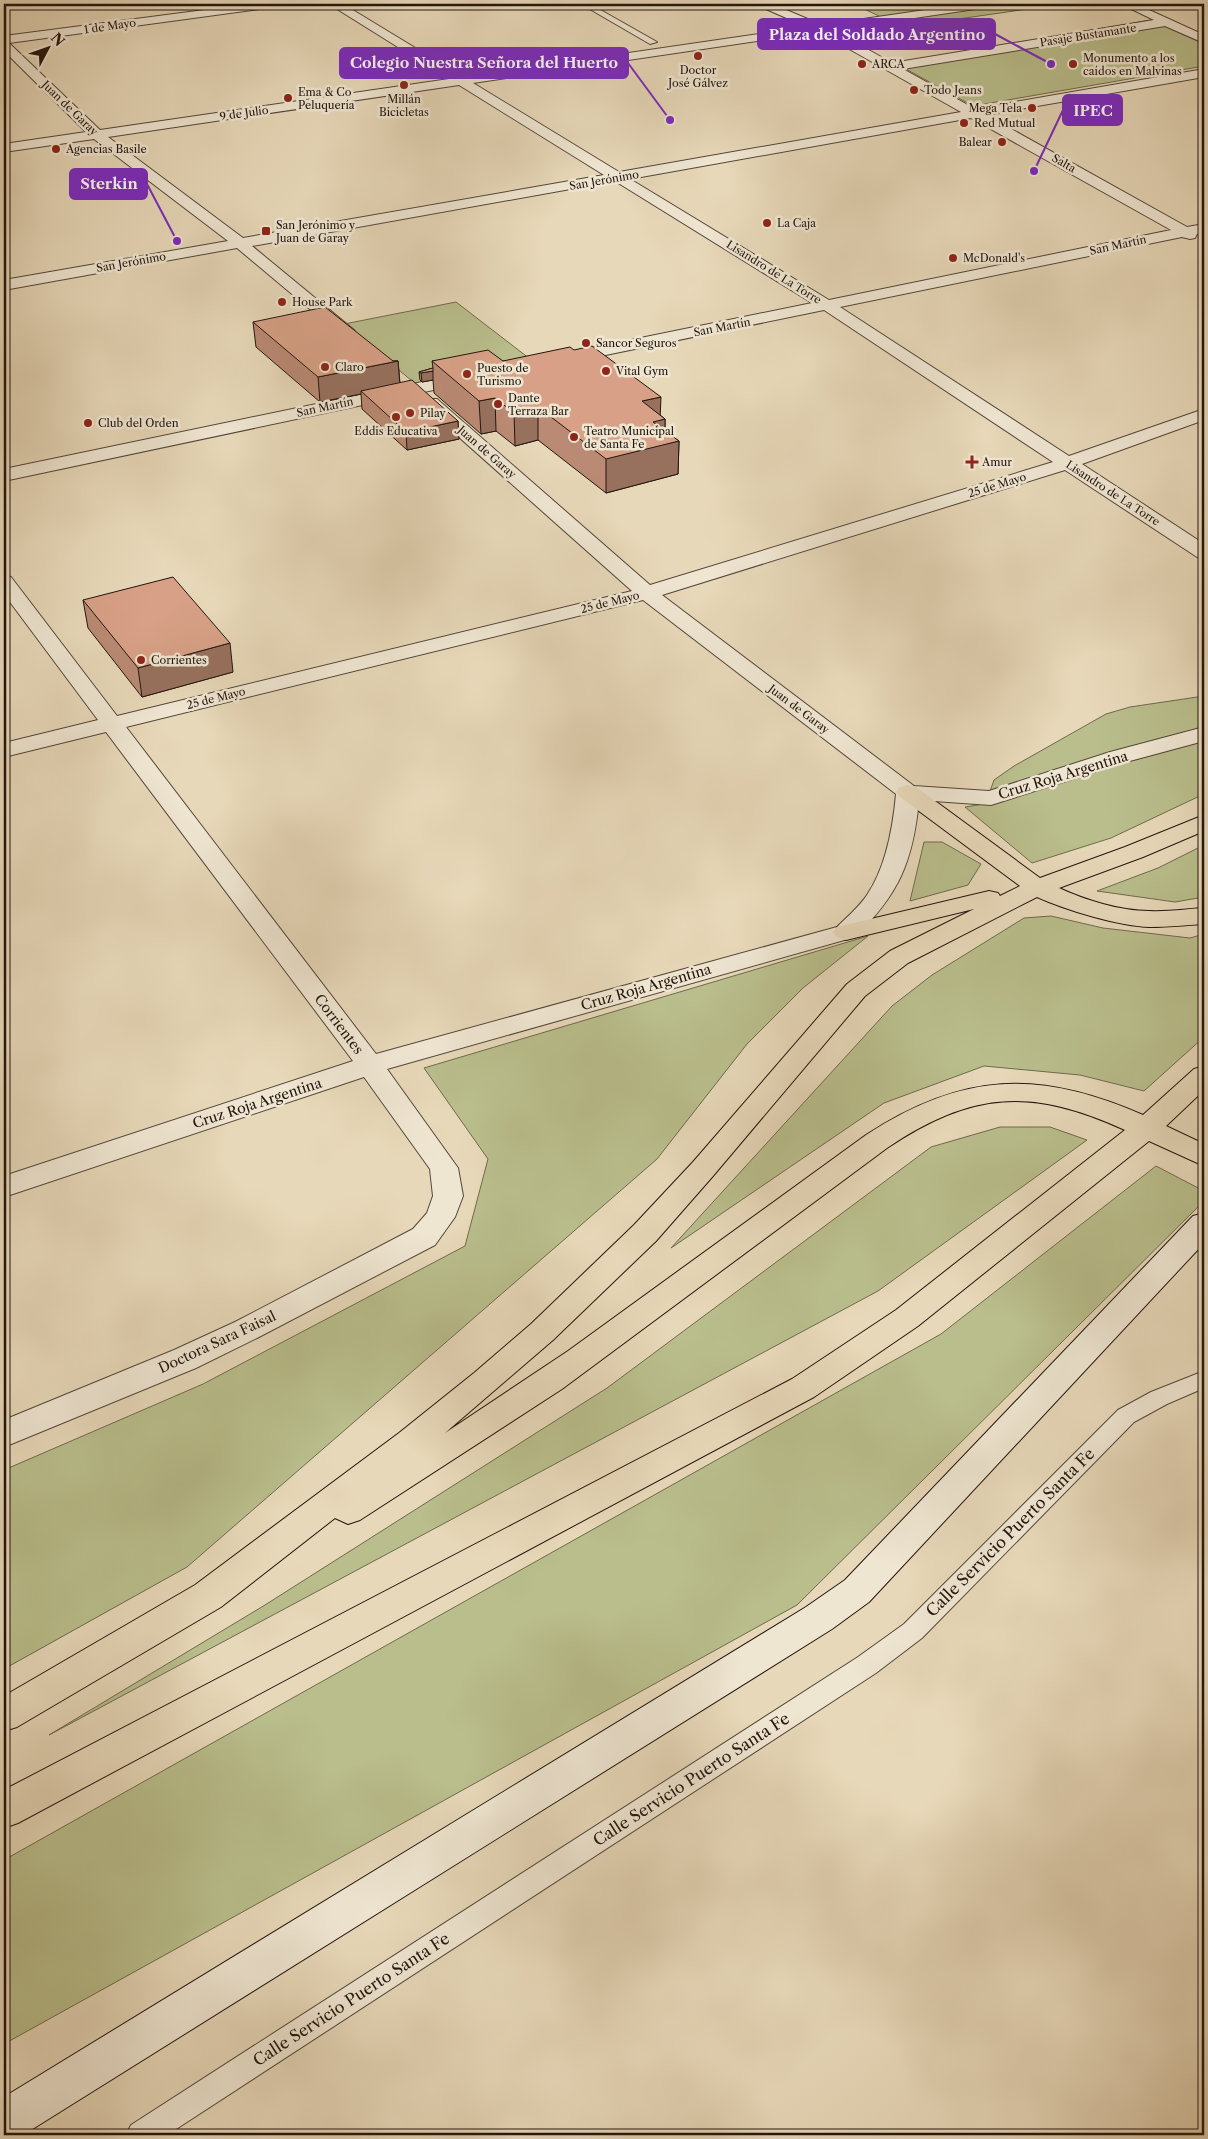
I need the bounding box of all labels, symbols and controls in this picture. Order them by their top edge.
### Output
street label: 1 de Mayo [83,15,137,37]
callout: Plaza del Soldado Argentino [758,19,995,49]
street label: Pasaje Bustamante [1039,20,1137,50]
north arrow [22,22,72,72]
text: Plaza del Soldado Argentino [769,25,985,44]
text: N [47,29,69,50]
callout: Colegio Nuestra Señora del Huerto [340,48,628,78]
marker: Doctor José Gálvez [692,50,704,62]
place label: Monumento a los caídos en Malvinas [1083,51,1182,78]
text: Colegio Nuestra Señora del Huerto [350,53,618,72]
place label: ARCA [871,57,906,71]
marker: ARCA [856,58,868,70]
marker: Monumento a los caídos en Malvinas [1067,58,1079,70]
place label: Doctor José Gálvez [666,63,728,90]
street label: Juan de Garay [37,76,102,139]
marker: Millán Bicicletas [398,79,410,91]
place label: Todo Jeans [924,83,982,97]
marker: Todo Jeans [908,84,920,96]
place label: Ema & Co Peluquería [298,85,355,112]
marker: Ema & Co Peluquería [282,92,294,104]
place label: Millán Bicicletas [379,92,429,119]
callout: IPEC [1063,95,1122,125]
place label: Mega Tela [968,101,1022,115]
text: IPEC [1073,101,1113,120]
marker: Mega Tela [1026,102,1038,114]
street label: 9 de Julio [219,103,270,123]
place label: Red Mutual [974,116,1036,130]
marker: Red Mutual [958,117,970,129]
place label: Balear [959,135,992,149]
marker: Balear [996,136,1008,148]
place label: Agencias Basile [65,142,147,156]
marker: Agencias Basile [50,143,62,155]
street label: Salta [1050,151,1079,175]
street label: San Jerónimo [568,167,640,193]
callout: Sterkin [70,169,147,199]
text: Sterkin [80,174,138,193]
place label: La Caja [777,216,816,230]
marker: La Caja [761,217,773,229]
place label: San Jerónimo y Juan de Garay [274,218,356,245]
marker: San Jerónimo y Juan de Garay [260,225,272,237]
street label: San Martín [1088,232,1148,258]
street label: Lisandro de La Torre [724,237,824,307]
street label: San Jerónimo [95,249,167,275]
place label: McDonald's [963,251,1025,265]
marker: McDonald's [947,252,959,264]
place label: House Park [292,295,353,309]
marker: House Park [276,296,288,308]
street label: San Martín [692,315,752,339]
place label: Sancor Seguros [596,336,677,350]
marker: Sancor Seguros [580,337,592,349]
place label: Claro [335,360,364,374]
marker: Claro [319,361,331,373]
place label: Puesto de Turismo [477,361,528,388]
place label: Vital Gym [615,364,669,378]
marker: Vital Gym [600,365,612,377]
marker: Puesto de Turismo [461,368,473,380]
place label: Dante Terraza Bar [508,391,569,418]
street label: San Martín [295,394,355,420]
marker: Dante Terraza Bar [492,398,504,410]
place label: Pilay [420,406,446,420]
marker: Pilay [404,407,416,419]
marker: Eddis Educativa [390,411,402,423]
place label: Club del Orden [98,416,179,430]
marker: Club del Orden [82,417,94,429]
street label: Juan de Garay [453,421,520,482]
place label: Eddis Educativa [354,424,438,438]
place label: Teatro Municipal de Santa Fe [584,424,675,451]
marker: Teatro Municipal de Santa Fe [568,431,580,443]
place label: Amur [981,455,1012,469]
marker: Amur [966,456,978,468]
street label: Lisandro de La Torre [1063,457,1163,529]
street label: 25 de Mayo [966,469,1028,500]
street label: 25 de Mayo [579,588,641,616]
place label: Corrientes [151,653,207,667]
marker: Corrientes [135,654,147,666]
street label: Juan de Garay [764,680,833,737]
street label: 25 de Mayo [185,684,247,712]
street label: Cruz Roja Argentina [996,747,1131,803]
street label: Cruz Roja Argentina [579,960,714,1014]
street label: Corrientes [310,990,368,1058]
street label: Cruz Roja Argentina [190,1073,324,1132]
street label: Doctora Sara Faisal [155,1307,279,1377]
street label: Calle Servicio Puerto Santa Fe [921,1443,1099,1621]
street label: Calle Servicio Puerto Santa Fe [589,1708,793,1850]
street label: Calle Servicio Puerto Santa Fe [249,1928,453,2070]

